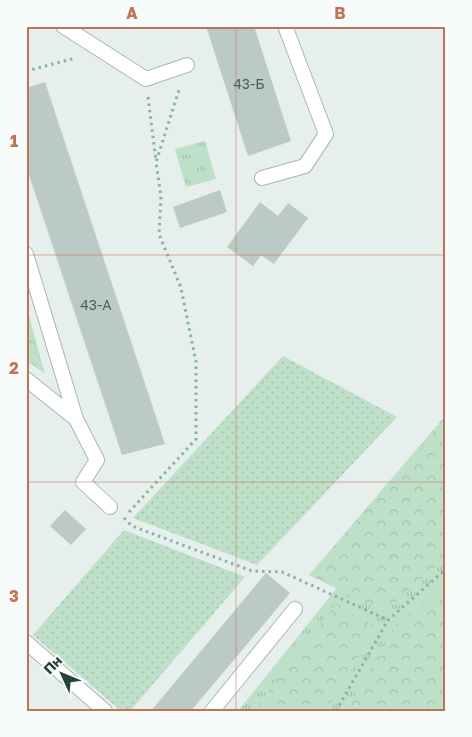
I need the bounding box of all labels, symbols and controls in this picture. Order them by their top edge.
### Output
text: A [126,3,138,23]
text: B [334,3,346,23]
house number: 43-Б [233,75,265,92]
text: 1 [10,131,18,151]
house number: 43-А [80,296,112,313]
text: 2 [9,358,19,378]
text: 3 [9,586,19,606]
north arrow [38,650,88,700]
text: Пн [40,652,65,677]

